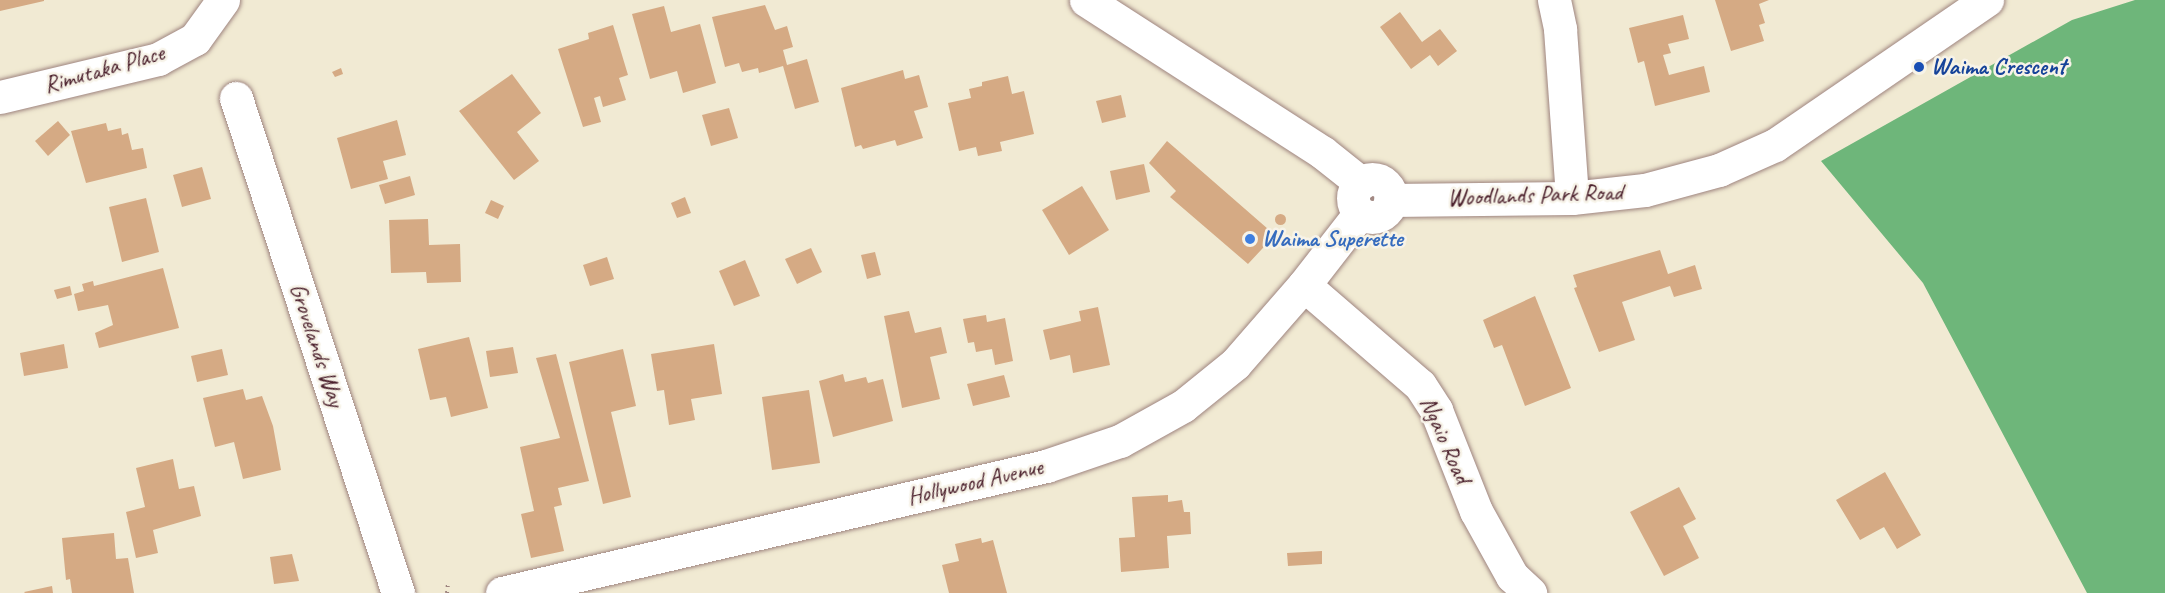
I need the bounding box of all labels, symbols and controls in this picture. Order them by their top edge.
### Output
street label: Rimutaka Place [40,38,168,100]
place label: Waima Crescent [1931,53,2066,81]
marker: Waima Crescent [1912,60,1926,74]
street label: Woodlands Park Road [1447,178,1623,212]
place label: Waima Superette [1262,225,1402,253]
marker: Waima Superette [1243,232,1257,246]
street label: Grovelands Way [284,280,350,410]
street label: Ngaio Road [1413,392,1477,488]
street label: Hollywood Avenue [905,452,1045,512]

